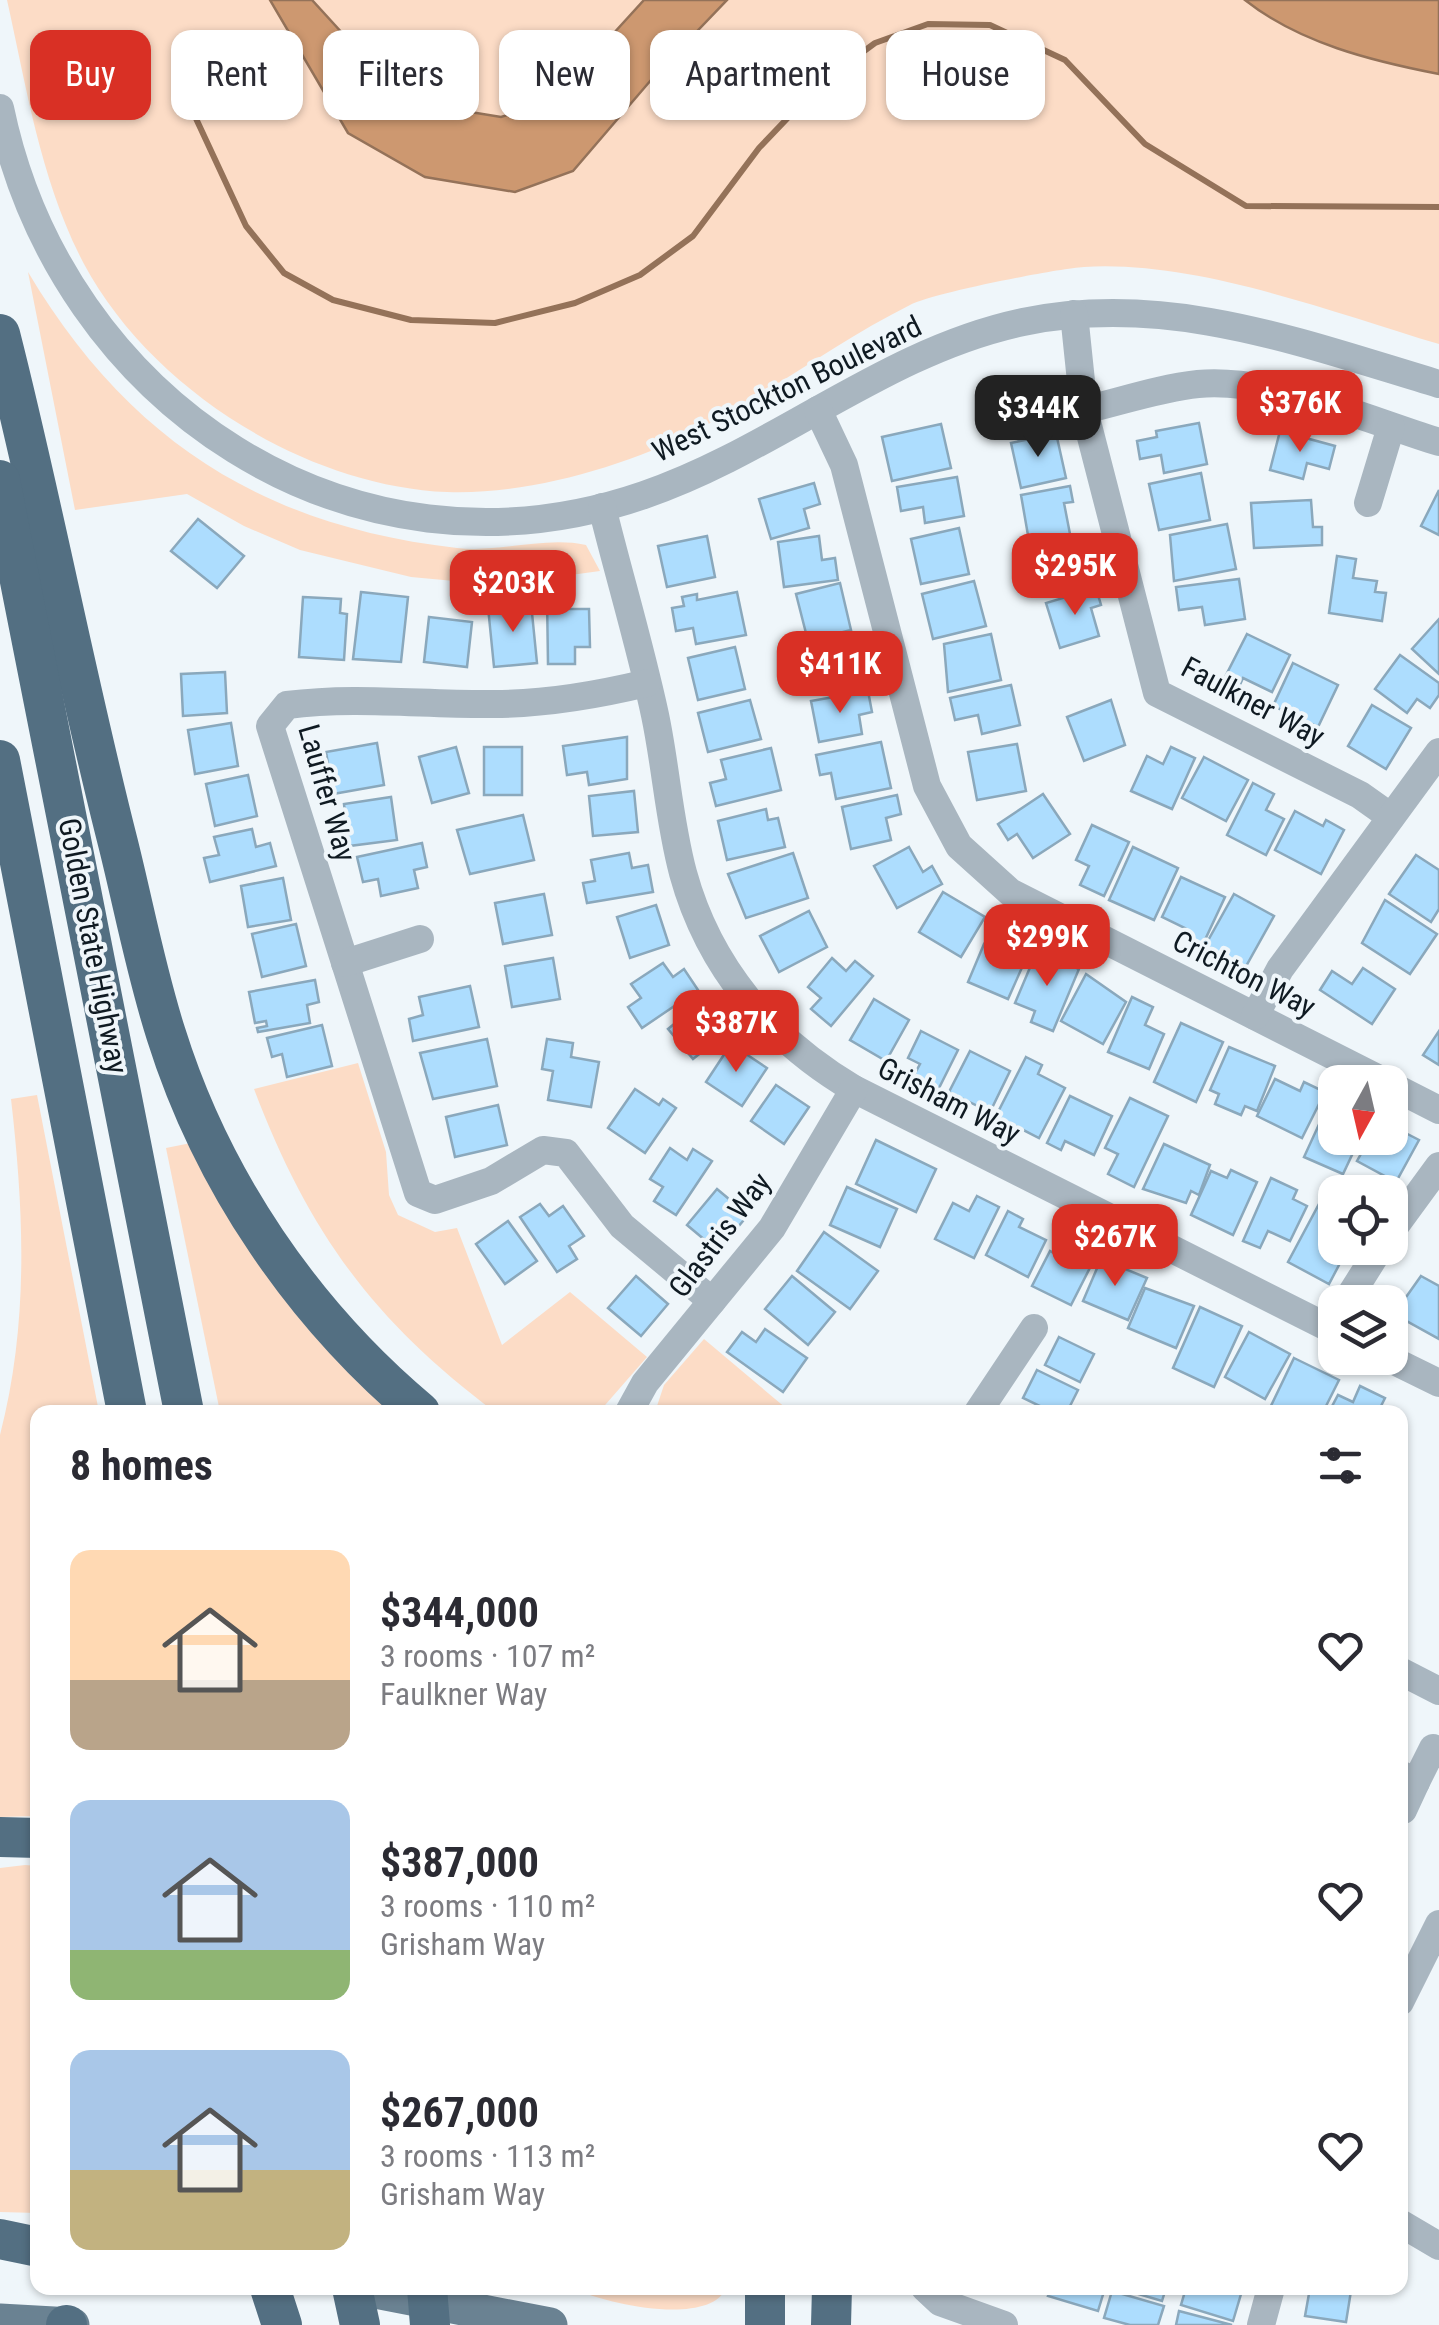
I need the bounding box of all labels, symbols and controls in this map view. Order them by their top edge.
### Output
chip: Buy [30,30,151,120]
chip: Rent [171,30,303,120]
chip: Filters [323,30,479,120]
chip: New [499,30,630,120]
chip: Apartment [650,30,866,120]
chip: House [886,30,1045,120]
street label: West Stockton Boulevard [647,308,927,469]
pin: $376K [1230,370,1370,455]
pin: $344K [968,375,1108,460]
text: $376K [1259,383,1341,421]
text: $344K [997,388,1079,426]
pin: $295K [1005,533,1145,618]
text: $295K [1034,546,1116,584]
pin: $203K [443,550,583,635]
text: $203K [472,563,554,601]
pin: $411K [770,631,910,716]
text: $411K [799,644,881,682]
street label: Faulkner Way [1176,649,1331,754]
street label: Lauffer Way [291,720,364,865]
street label: Golden State Highway [52,815,135,1077]
pin: $299K [977,904,1117,989]
text: $299K [1006,917,1088,955]
street label: Crichton Way [1167,923,1321,1024]
pin: $387K [666,990,806,1075]
text: $387K [695,1003,777,1041]
street label: Grisham Way [872,1050,1026,1151]
north arrow [1318,1065,1408,1155]
map controls [1318,1065,1408,1375]
street label: Glastris Way [661,1165,778,1304]
button: locate [1318,1175,1408,1265]
pin: $267K [1045,1204,1185,1289]
text: $267K [1074,1217,1156,1255]
button: layers [1318,1285,1408,1375]
icon: filters [1313,1438,1368,1493]
text: 8 homes [70,1441,213,1490]
text: $344,000 [380,1588,539,1637]
icon: home [150,1590,270,1710]
icon: heart [1313,1623,1368,1678]
text: 3 rooms · 107 m² [380,1637,595,1675]
text: Faulkner Way [380,1675,547,1713]
text: $387,000 [380,1838,539,1887]
icon: home [150,1840,270,1960]
icon: heart [1313,1873,1368,1928]
text: 3 rooms · 110 m² [380,1887,595,1925]
text: Grisham Way [380,1925,545,1963]
text: $267,000 [380,2088,539,2137]
icon: home [150,2090,270,2210]
icon: heart [1313,2123,1368,2178]
text: 3 rooms · 113 m² [380,2137,595,2175]
text: Grisham Way [380,2175,545,2213]

